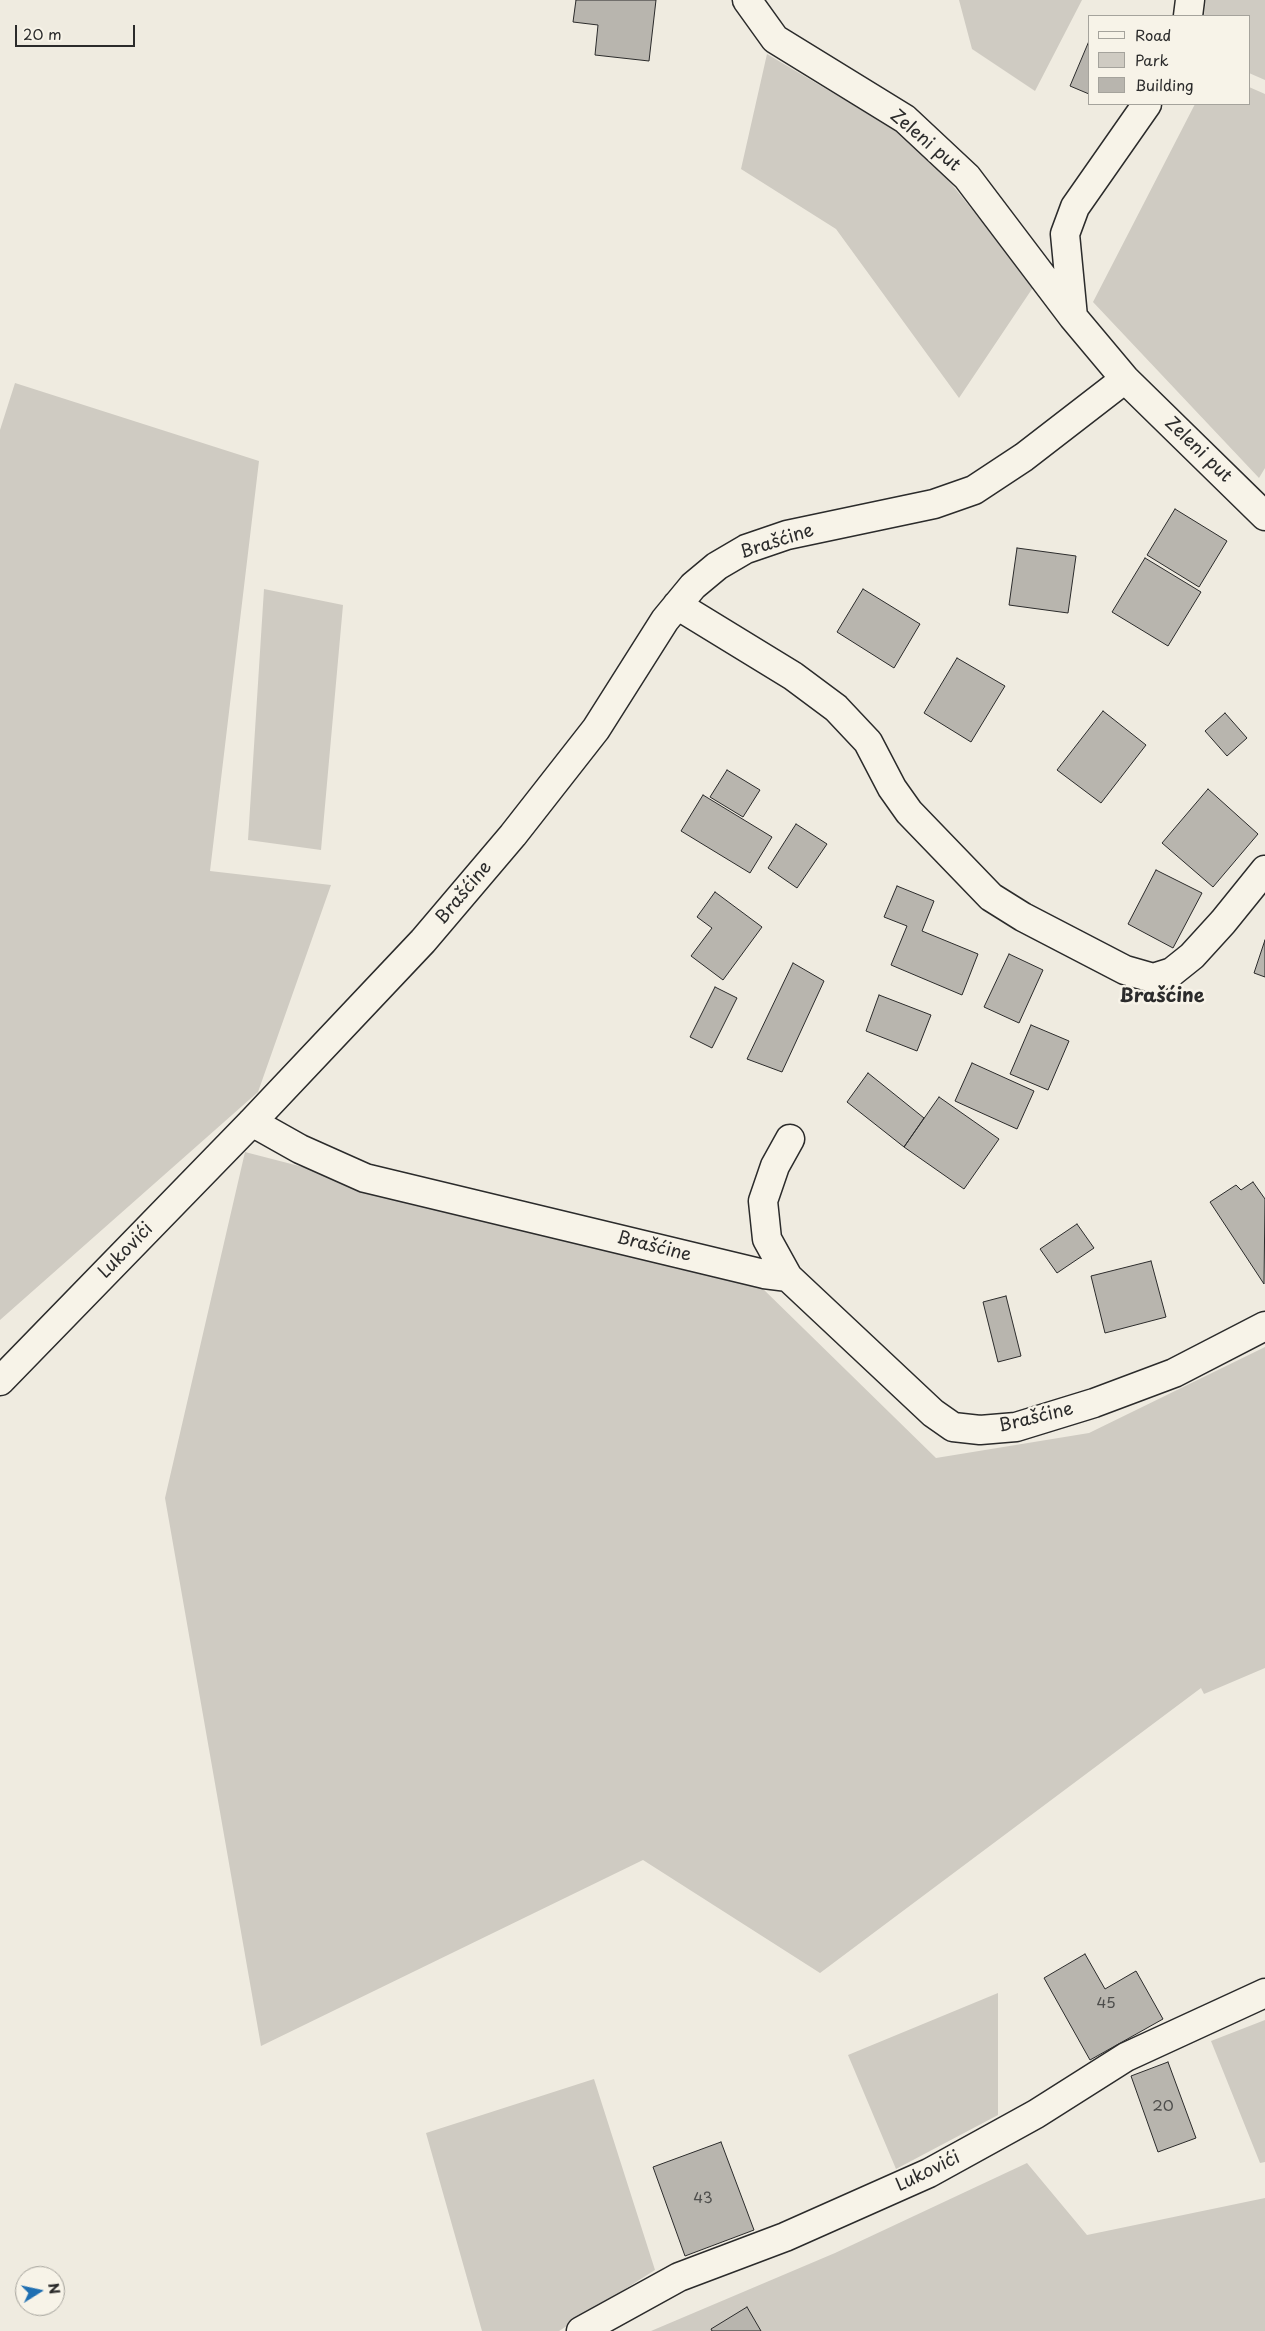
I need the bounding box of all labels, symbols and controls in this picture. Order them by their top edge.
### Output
scale bar [18,15,138,47]
legend [1088,15,1250,105]
text: 20 m [23,22,62,45]
text: Road [1135,23,1171,46]
text: Park [1135,48,1169,71]
text: Building [1135,73,1194,96]
street label: Zeleni put [886,105,964,177]
street label: Zeleni put [1160,413,1236,487]
street label: Brašćine [737,520,817,564]
street label: Brašćine [431,857,497,929]
district label: Brašćine [1120,986,1204,1008]
street label: Lukovići [94,1219,158,1283]
street label: Brašćine [614,1227,694,1267]
street label: Brašćine [996,1398,1076,1438]
house number: 45 [1096,1995,1116,2013]
house number: 20 [1152,2098,1174,2116]
street label: Lukovići [892,2147,964,2197]
house number: 43 [693,2190,713,2208]
north arrow [15,2266,65,2316]
text: N [43,2281,66,2296]

